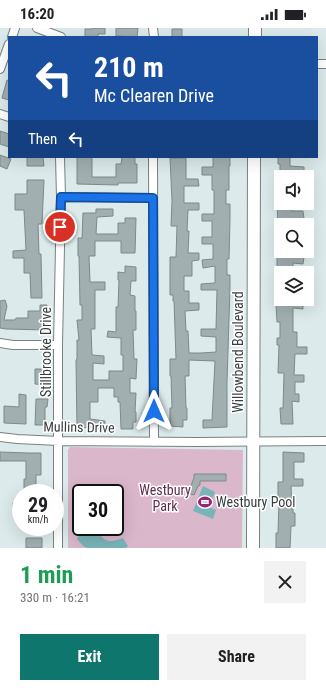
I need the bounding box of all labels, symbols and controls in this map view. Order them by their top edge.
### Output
text: 16:20 [20,5,54,23]
text: 210 m [94,51,164,84]
icon: left [28,52,80,104]
text: Mc Clearen Drive [94,85,214,106]
icon: left [65,128,87,150]
text: Then [28,130,57,148]
map controls [274,170,314,306]
button: sound [274,170,314,210]
pin [43,210,77,244]
icon: arrive [49,216,71,238]
button: search [274,218,314,258]
button: layers [274,266,314,306]
street label: Willowbend Boulevard [230,291,246,413]
street label: Stillbrooke Drive [38,307,54,397]
position arrow [133,390,175,432]
street label: Mullins Drive [43,418,115,436]
park label: Westbury Park [139,482,191,514]
speed limit sign: 30 [72,484,124,536]
text: 29 [28,493,48,517]
sports icon: Westbury Pool [197,494,213,510]
place label: Westbury Pool [216,494,296,510]
text: km/h [28,514,48,525]
text: 1 min [20,561,73,589]
button: close [264,561,306,603]
text: 330 m · 16:21 [20,590,90,605]
button: Exit [20,634,159,680]
button: Share [167,634,306,680]

